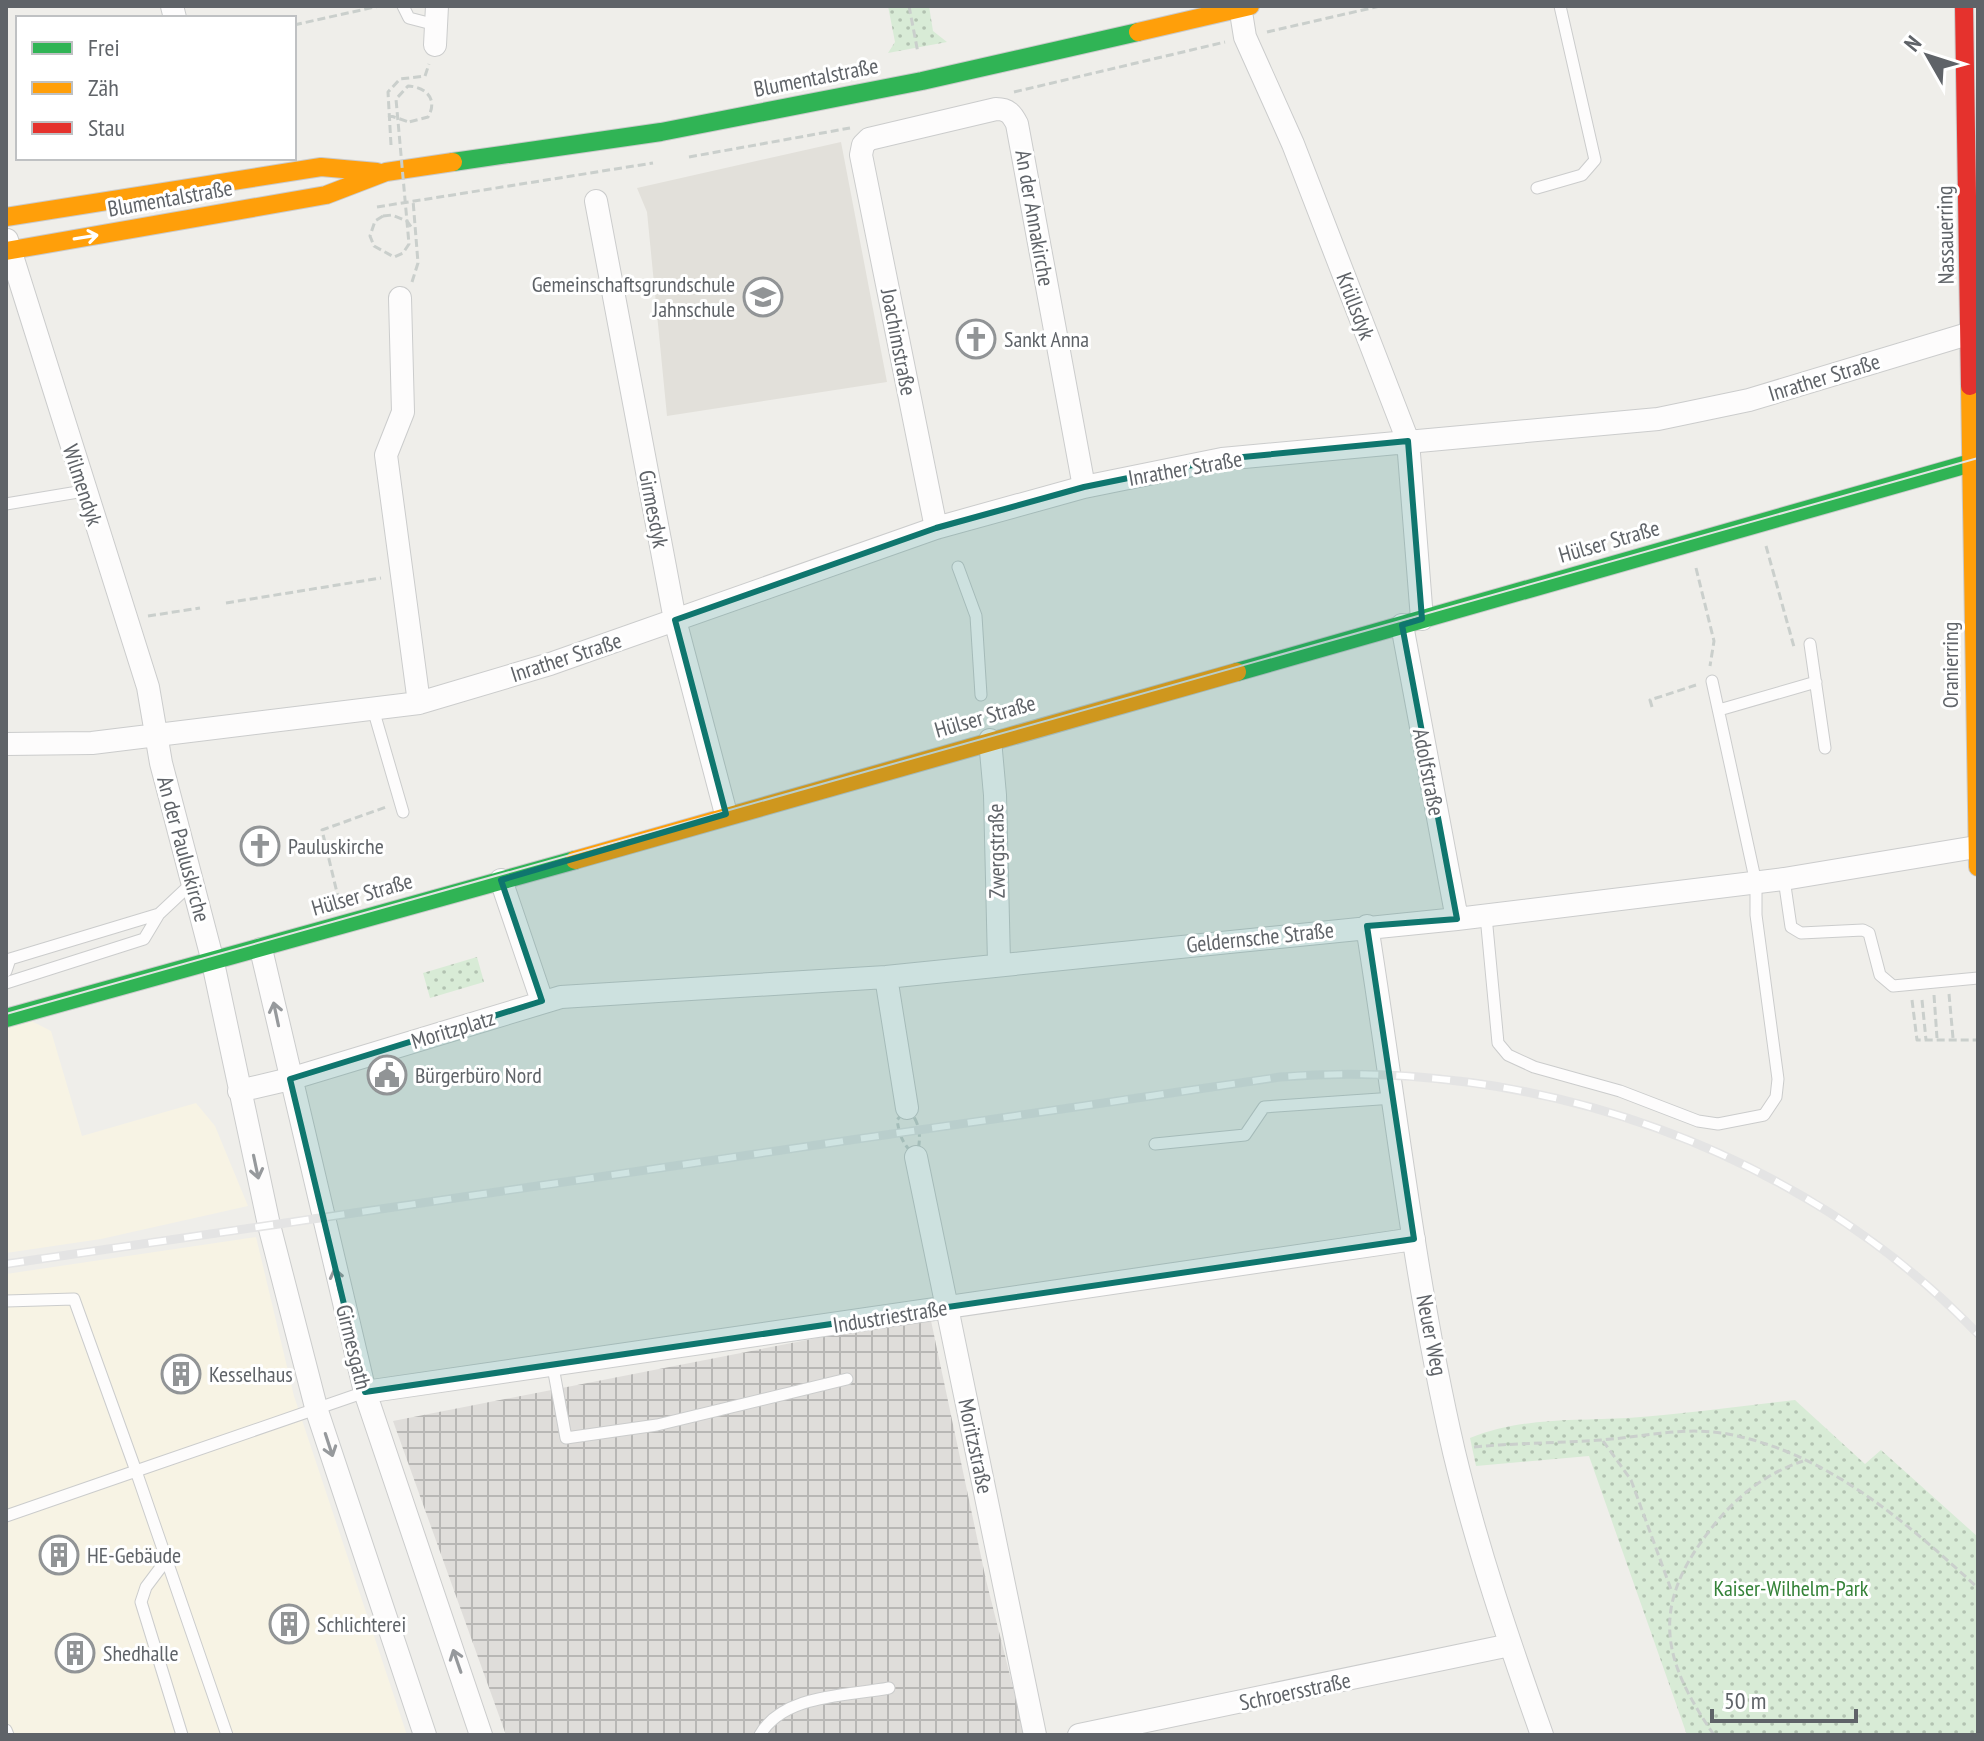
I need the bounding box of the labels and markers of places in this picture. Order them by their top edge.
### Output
place label: Gemeinschaftsgrundschule Jahnschule [532,270,735,323]
school or university icon: Gemeinschaftsgrundschule Jahnschule [742,276,784,318]
church icon: Sankt Anna [955,318,997,360]
place label: Sankt Anna [1004,325,1089,353]
church icon: Pauluskirche [239,825,281,867]
place label: Pauluskirche [288,832,384,860]
public building icon: Bürgerbüro Nord [366,1054,408,1096]
place label: Bürgerbüro Nord [415,1061,542,1089]
building icon: Kesselhaus [160,1353,202,1395]
place label: Kesselhaus [209,1360,293,1388]
building icon: HE-Gebäude [38,1534,80,1576]
place label: HE-Gebäude [87,1541,181,1569]
building icon: Schlichterei [268,1603,310,1645]
place label: Schlichterei [317,1610,406,1638]
building icon: Shedhalle [54,1632,96,1674]
place label: Shedhalle [103,1639,179,1667]

